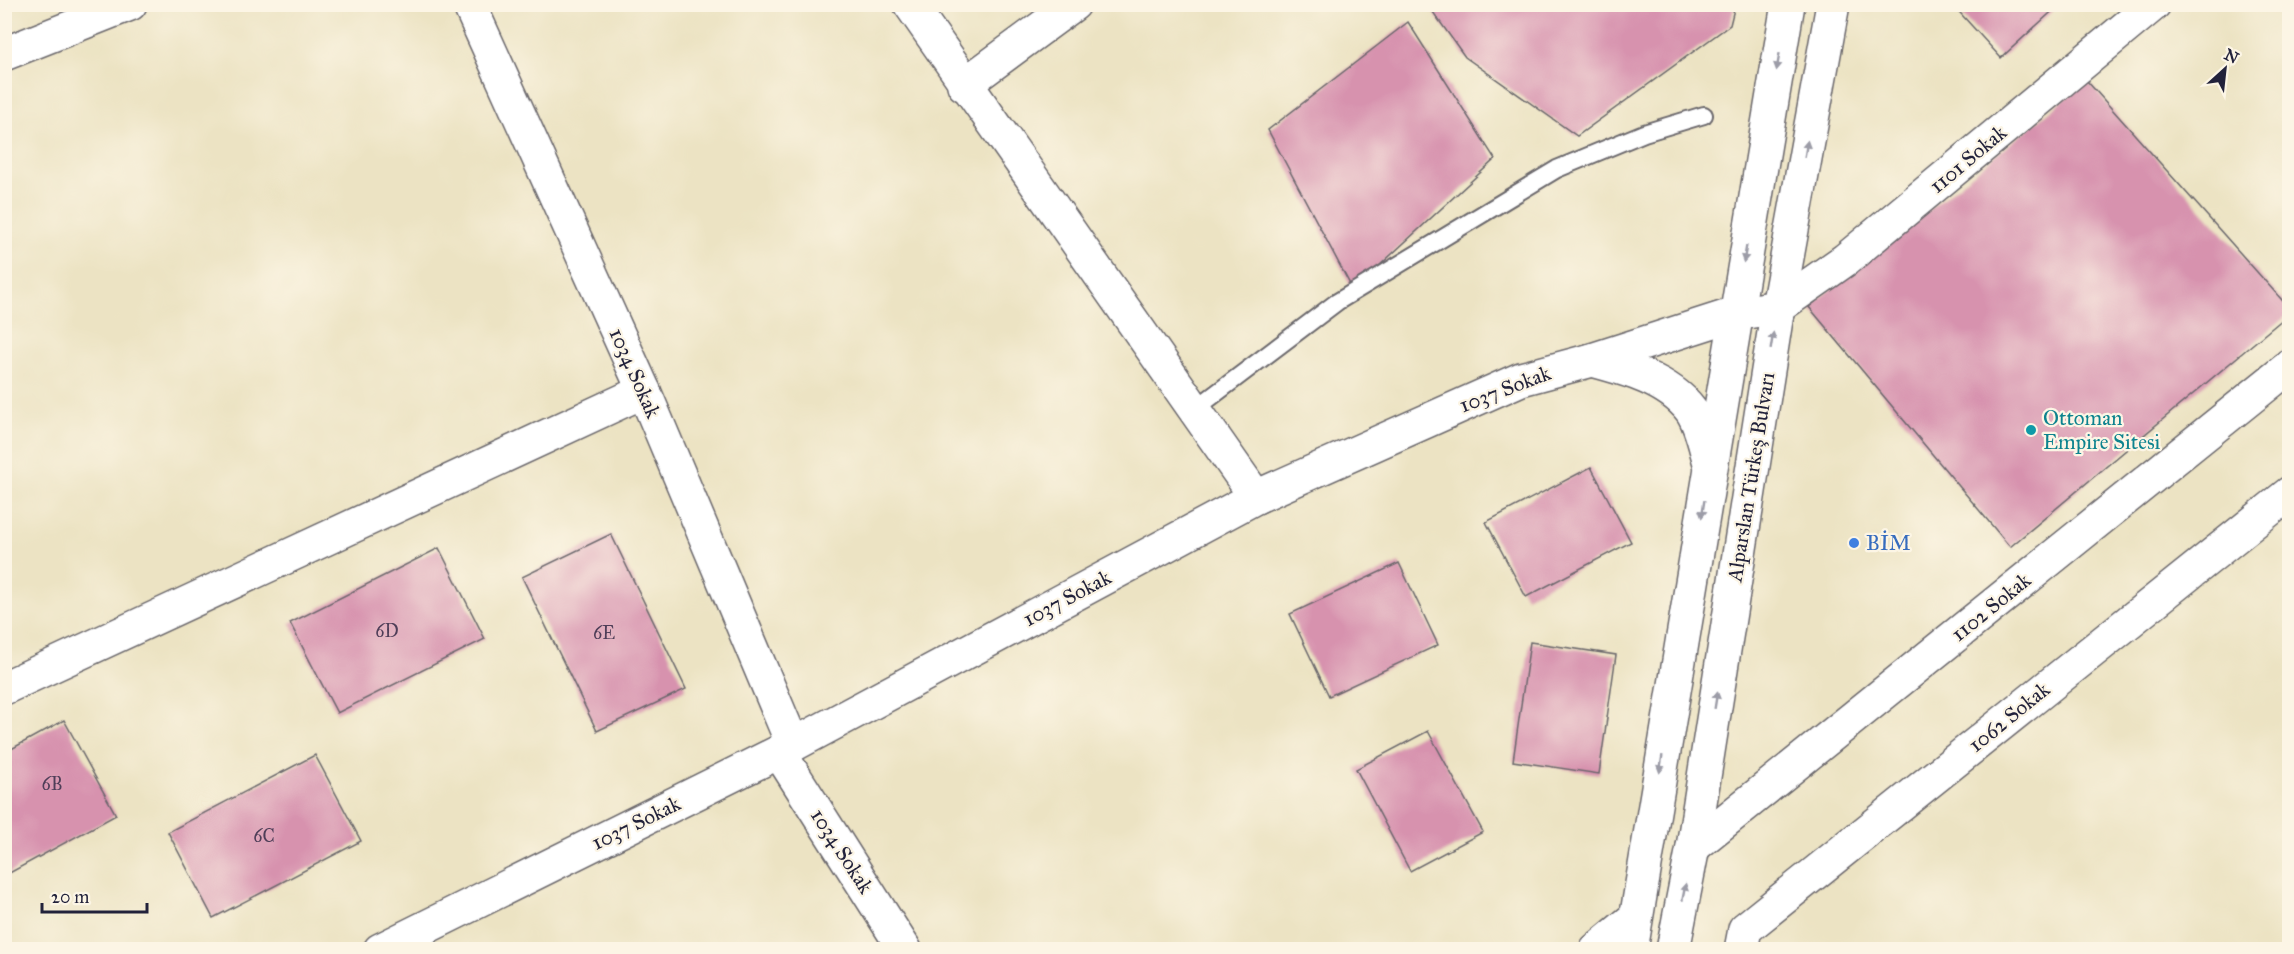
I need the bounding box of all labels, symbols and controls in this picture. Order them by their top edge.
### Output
north arrow [2195,39,2255,99]
text: N [2221,45,2242,68]
one-way arrow [1773,53,1782,72]
street label: 1101 Sokak [1924,119,2012,199]
one-way arrow [1802,139,1811,158]
one-way arrow [1740,245,1749,264]
street label: 1034 Sokak [604,324,667,422]
one-way arrow [1768,331,1777,350]
street label: 1037 Sokak [1456,360,1555,418]
street label: Alparslan Türkeş Bulvarı [1721,370,1780,585]
place label: Ottoman Empire Sitesi [2043,405,2161,455]
marker: Ottoman Empire Sitesi [2024,423,2038,437]
one-way arrow [1698,500,1707,519]
place label: BİM [1866,530,1911,556]
marker: BİM [1847,536,1861,550]
street label: 1037 Sokak [1019,564,1116,632]
street label: 1102 Sokak [1946,567,2036,647]
house number: 6D [375,620,399,642]
house number: 6E [593,622,615,644]
street label: 1062 Sokak [1963,676,2055,758]
one-way arrow [1712,690,1721,709]
one-way arrow [1656,754,1665,773]
house number: 6B [41,773,63,795]
street label: 1037 Sokak [587,790,685,856]
street label: 1034 Sokak [805,804,879,899]
house number: 6C [253,825,275,847]
scale bar [42,876,147,914]
one-way arrow [1680,882,1689,901]
text: 20 m [51,886,89,908]

